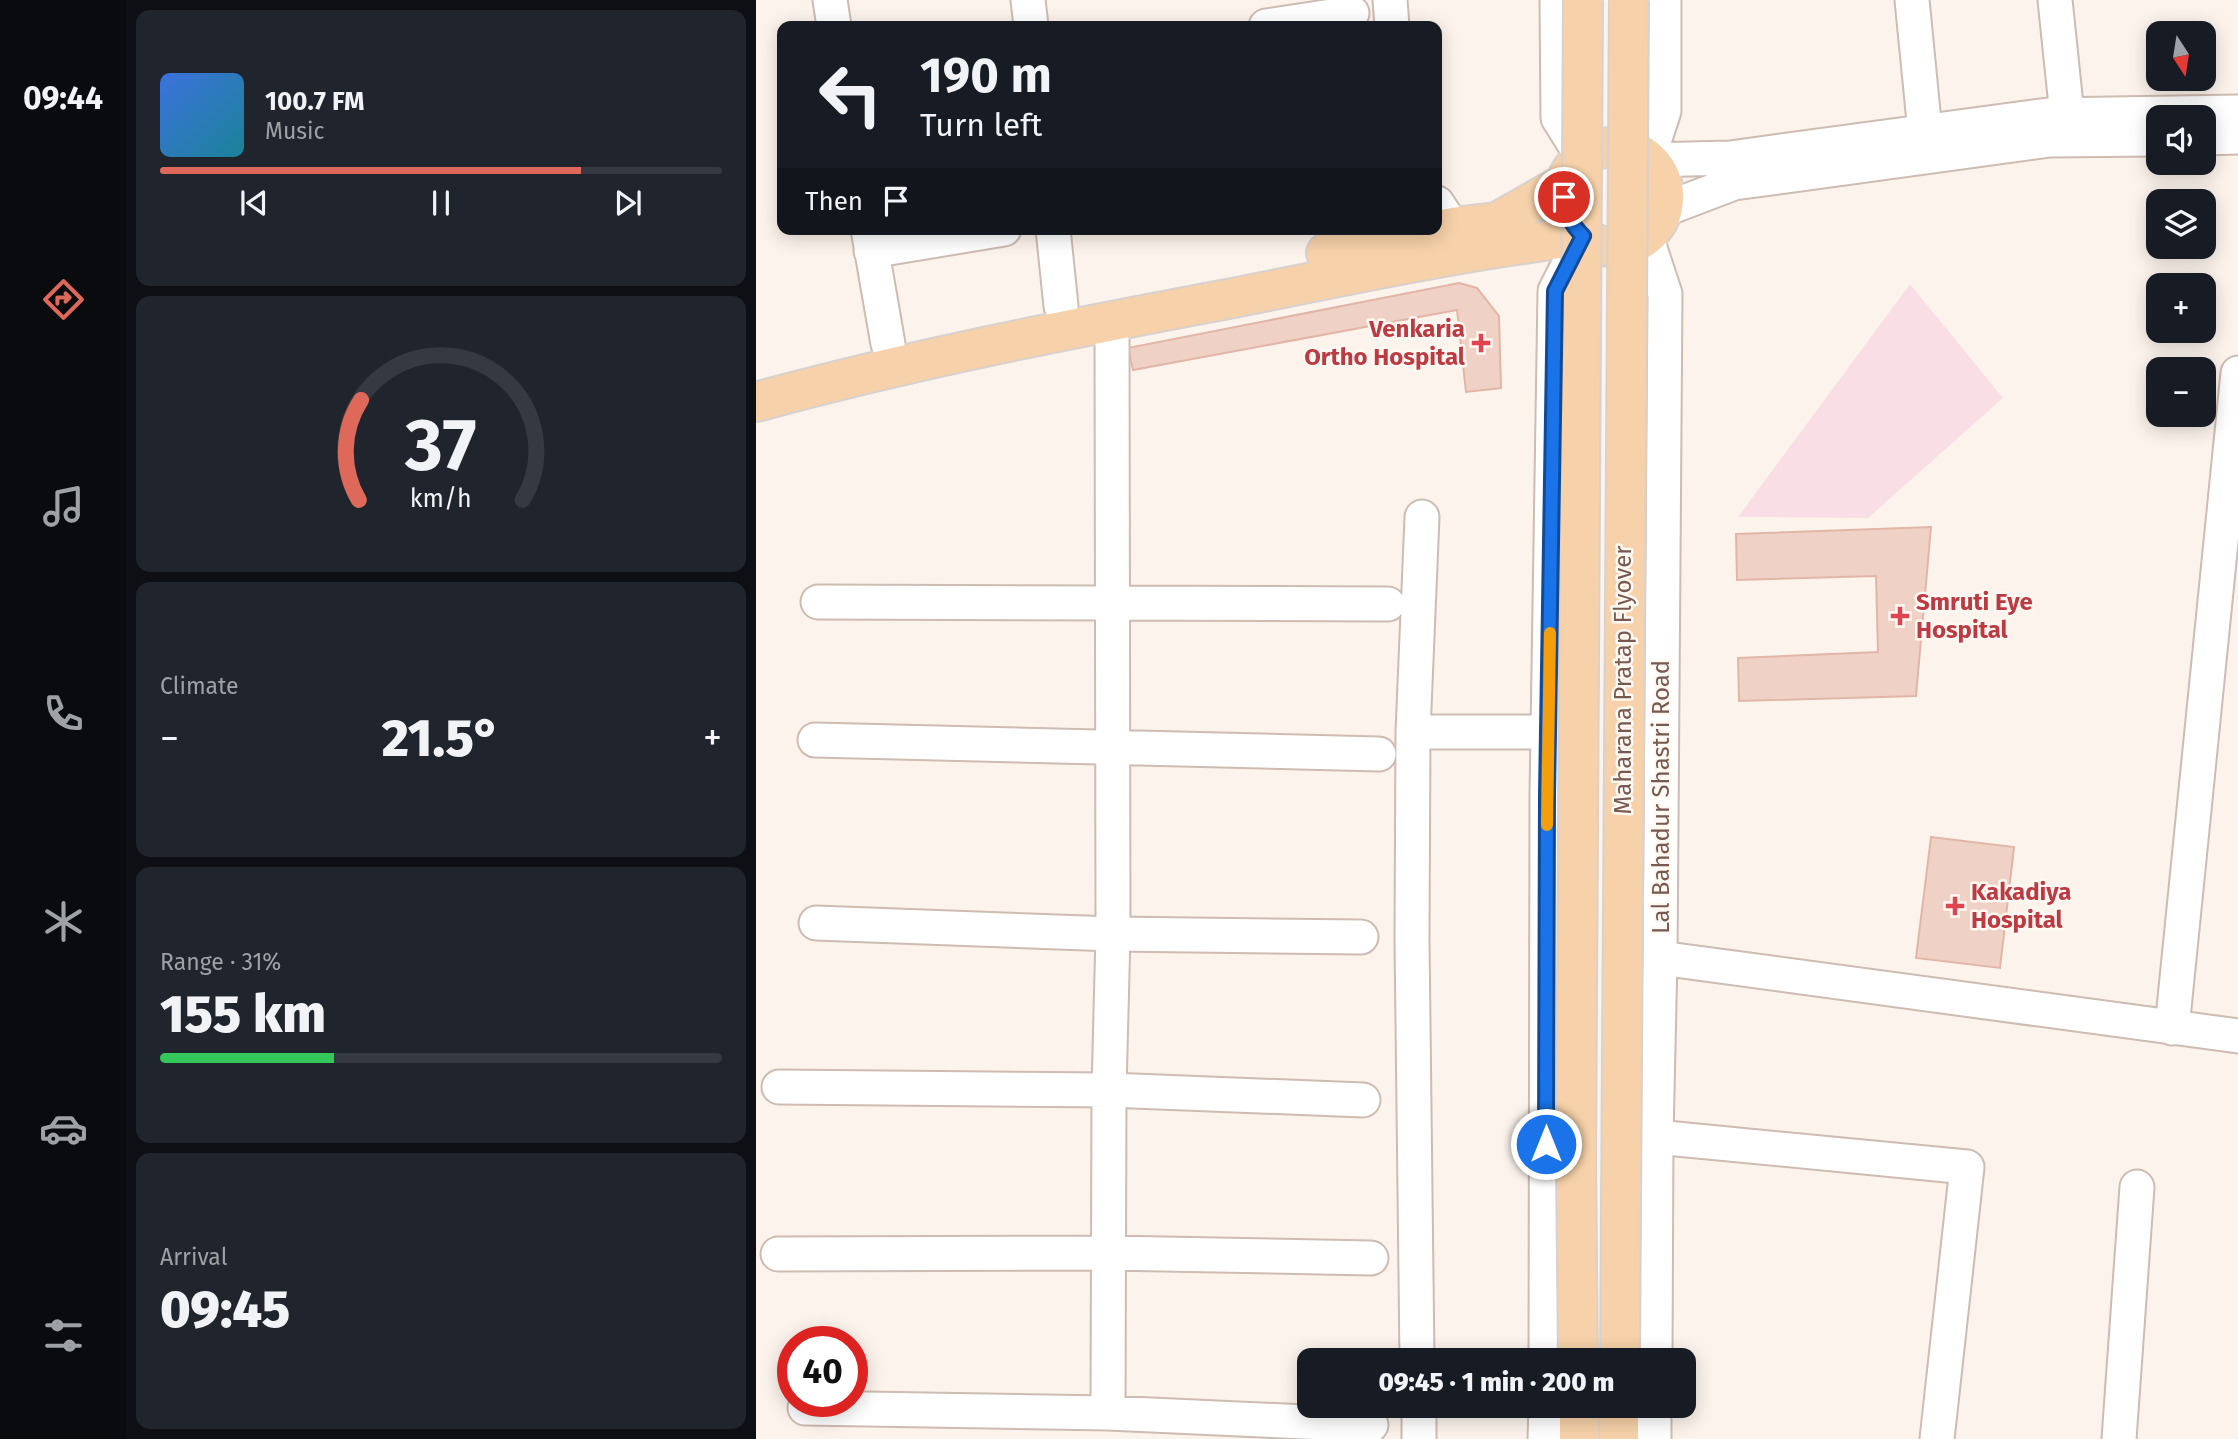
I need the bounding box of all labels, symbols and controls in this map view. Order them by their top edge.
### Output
north arrow [2146,21,2216,91]
map controls [2146,21,2216,427]
text: 190 m [920,46,1052,105]
icon: left [805,49,896,140]
text: 09:44 [23,79,103,117]
text: 100.7 FM [265,86,364,117]
button: sound [2146,105,2216,175]
text: Turn left [920,106,1042,144]
text: Music [265,117,325,145]
pin [1534,167,1594,227]
icon: arrive [1545,178,1583,216]
icon: arrive [877,182,915,220]
icon: previous [235,184,273,222]
icon: pause [422,184,460,222]
icon: next [609,184,647,222]
text: Then [805,186,863,217]
button: layers [2146,189,2216,259]
button: + [2146,273,2216,343]
icon: directions [39,275,88,324]
place label: Venkaria Ortho Hospital [1304,315,1466,371]
marker: Venkaria Ortho Hospital [1471,333,1491,353]
button: − [2146,357,2216,427]
text: 37 [404,402,477,489]
icon: music [39,482,88,531]
text: km/h [410,483,472,513]
street label: Maharana Pratap Flyover [1609,545,1637,814]
place label: Smruti Eye Hospital [1916,588,2033,644]
marker: Smruti Eye Hospital [1890,606,1910,626]
street label: Lal Bahadur Shastri Road [1647,660,1675,934]
text: Climate [160,672,239,700]
icon: phone [39,689,88,738]
text: 21.5° [382,707,500,770]
text: − [160,715,179,761]
text: + [703,715,722,761]
place label: Kakadiya Hospital [1971,878,2071,934]
marker: Kakadiya Hospital [1945,896,1965,916]
icon: climate [39,897,88,946]
text: Range · 31% [160,948,281,976]
text: 155 km [160,983,326,1046]
icon: car [39,1104,88,1153]
position arrow [1509,1107,1583,1181]
text: Arrival [160,1243,227,1271]
text: 09:45 [160,1278,290,1341]
icon: filters [39,1311,88,1360]
speed limit sign: 40 [777,1326,868,1417]
text: 09:45 · 1 min · 200 m [1379,1367,1614,1398]

